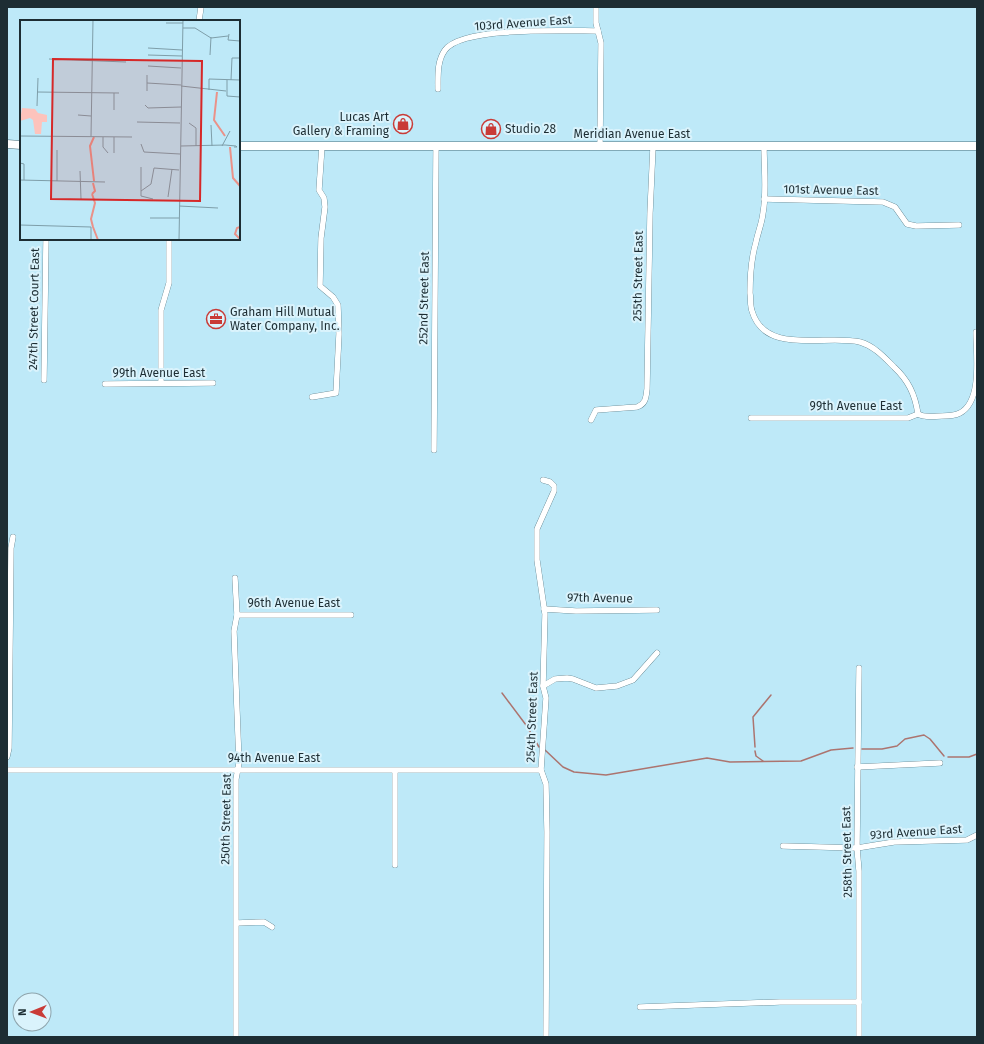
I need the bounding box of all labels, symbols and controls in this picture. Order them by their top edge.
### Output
street label: 103rd Avenue East [474,13,573,33]
inset map [20,20,240,240]
place label: Lucas Art Gallery & Framing [293,110,390,138]
shop icon: Lucas Art Gallery & Framing [392,113,414,135]
shop icon: Studio 28 [480,118,502,140]
place label: Studio 28 [505,122,557,136]
street label: Meridian Avenue East [574,127,691,141]
street label: 101st Avenue East [783,182,880,198]
street label: 255th Street East [630,230,646,321]
street label: 247th Street Court East [26,247,42,370]
street label: 252nd Street East [416,250,432,345]
place label: Graham Hill Mutual Water Company, Inc. [230,305,340,333]
office icon: Graham Hill Mutual Water Company, Inc. [205,308,227,330]
street label: 99th Avenue East [113,366,206,380]
street label: 99th Avenue East [810,399,903,413]
street label: 97th Avenue [567,590,633,606]
street label: 96th Avenue East [248,596,341,610]
street label: 254th Street East [523,671,541,763]
street label: 94th Avenue East [228,751,321,765]
street label: 250th Street East [218,772,234,865]
street label: 258th Street East [839,805,855,898]
street label: 93rd Avenue East [869,822,963,842]
north arrow [12,992,52,1032]
text: N [16,1008,29,1016]

